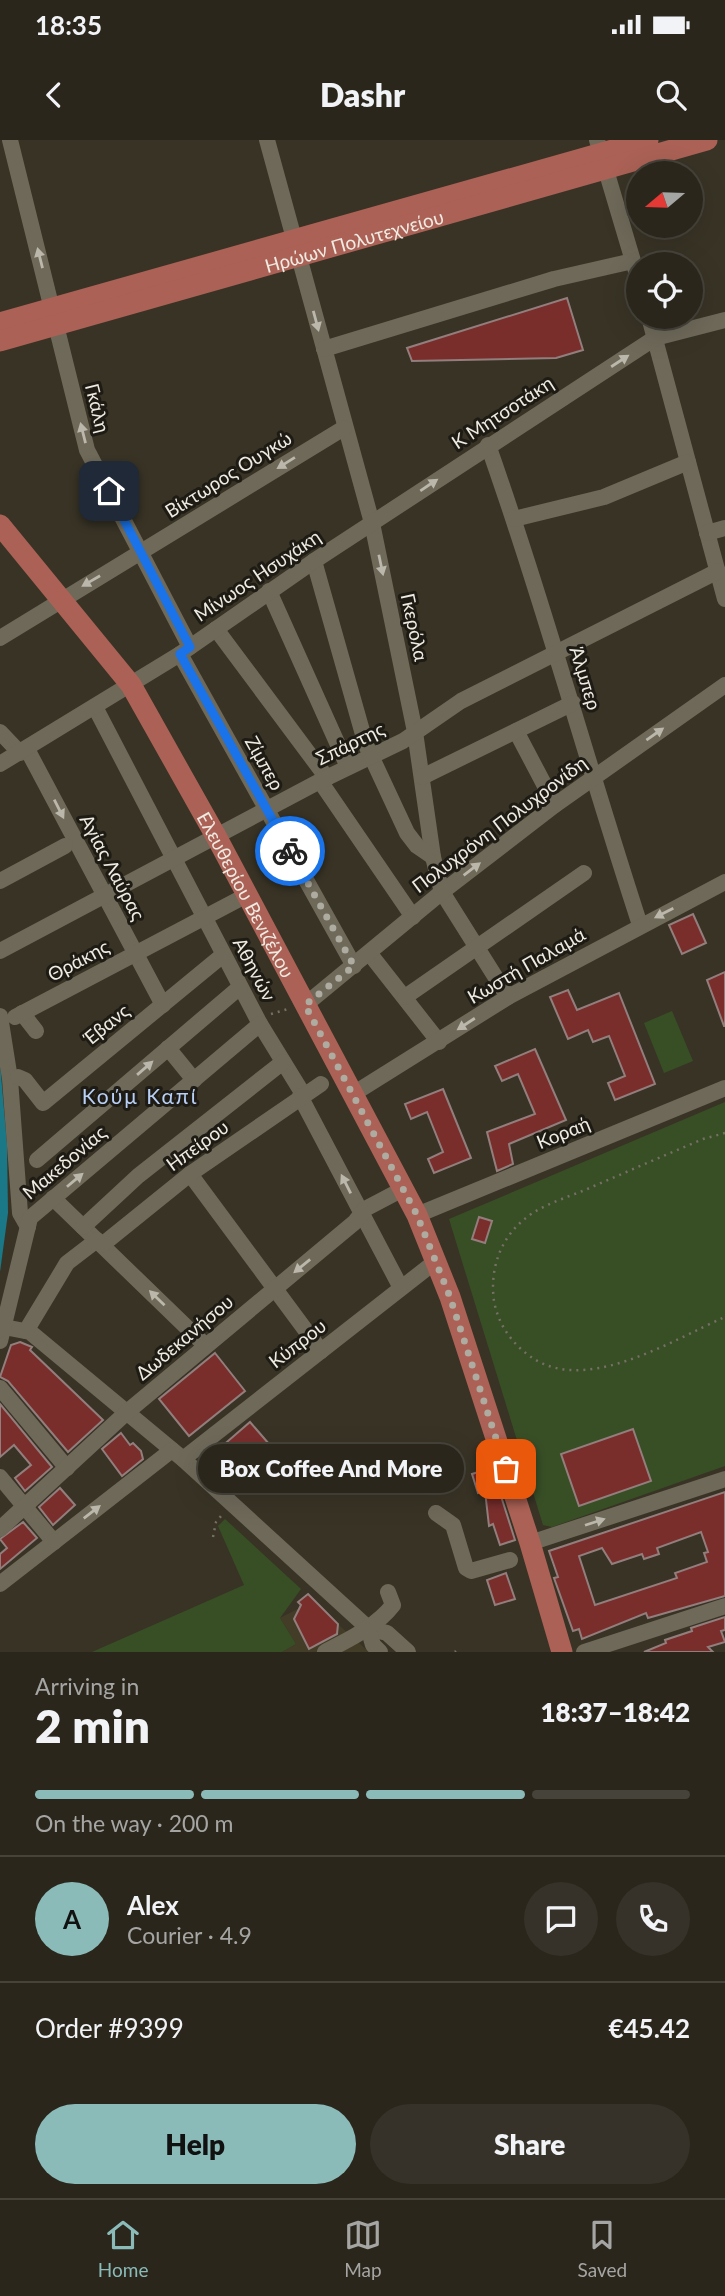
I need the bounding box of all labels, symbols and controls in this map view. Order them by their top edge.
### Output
text: 18:35 [35,9,102,41]
text: Dashr [320,75,405,114]
icon: back [35,76,73,114]
icon: search [652,76,690,114]
north arrow [626,161,704,238]
map controls [626,161,703,329]
street label: Ηρώων Πολυτεχνείου [262,204,446,277]
one-way arrow [34,247,45,269]
button: locate [626,252,703,329]
one-way arrow [311,310,322,332]
one-way arrow [610,354,629,367]
street label: Κ Μητσοτάκη [447,371,557,453]
street label: Γκάλη [81,381,115,435]
one-way arrow [77,421,88,443]
street label: Βίκτωρος Ουγκώ [161,426,295,522]
one-way arrow [276,457,295,470]
pin [79,461,139,521]
icon: home [90,472,128,510]
one-way arrow [420,478,438,492]
street label: Μίνωος Ησυχάκη [189,524,325,626]
one-way arrow [375,554,386,576]
one-way arrow [82,575,101,587]
street label: Γκερόλα [397,591,434,664]
street label: Άλμπερ [565,643,607,713]
street label: Σπάρτης [312,717,388,769]
one-way arrow [646,727,664,741]
street label: Ζίμπερ [241,732,289,794]
street label: Πολυχρόνη Πολυχρονίδη [407,751,591,897]
one-way arrow [53,799,64,819]
street label: Ελευθερίου Βενιζέλου [193,807,300,981]
street label: Αγίας Λαύρας [75,810,151,924]
courier [255,816,325,886]
icon: bike [271,832,309,870]
one-way arrow [463,862,481,876]
one-way arrow [654,907,674,919]
street label: Κωστή Παλαμά [463,922,590,1008]
street label: Αθηνών [229,933,281,1005]
street label: Θράκης [43,934,113,986]
street label: Έβανς [78,998,134,1049]
one-way arrow [457,1017,475,1031]
one-way arrow [136,1060,154,1076]
district label: Κούμ Καπί [82,1083,198,1108]
street label: Κοραή [533,1111,593,1153]
street label: Ηπείρου [161,1115,233,1175]
street label: Μακεδονίας [17,1120,111,1204]
one-way arrow [67,1173,84,1188]
one-way arrow [341,1174,353,1194]
one-way arrow [294,1258,312,1273]
street label: Δωδεκανήσου [131,1290,237,1384]
one-way arrow [149,1291,166,1307]
street label: Κύπρου [264,1314,330,1372]
pin [476,1439,536,1499]
callout: Box Coffee And More [198,1444,464,1494]
icon: bag [487,1450,525,1488]
text: Box Coffee And More [220,1454,442,1482]
one-way arrow [83,1505,101,1520]
one-way arrow [585,1516,606,1527]
text: Arriving in [35,1672,139,1700]
text: 18:37–18:42 [540,1696,690,1728]
text: 2 min [35,1698,150,1753]
text: On the way · 200 m [35,1809,234,1837]
button: chat [524,1882,598,1956]
button: phone [616,1882,690,1956]
text: Alex [127,1889,179,1921]
text: A [63,1903,81,1935]
text: Courier · 4.9 [127,1921,252,1949]
text: Order #9399 [35,2012,184,2044]
text: €45.42 [608,2012,690,2044]
button: Help [35,2104,356,2184]
button: Share [370,2104,690,2184]
tab: Home [98,2216,148,2281]
tab: Map [344,2216,382,2281]
tab: Saved [578,2216,627,2281]

